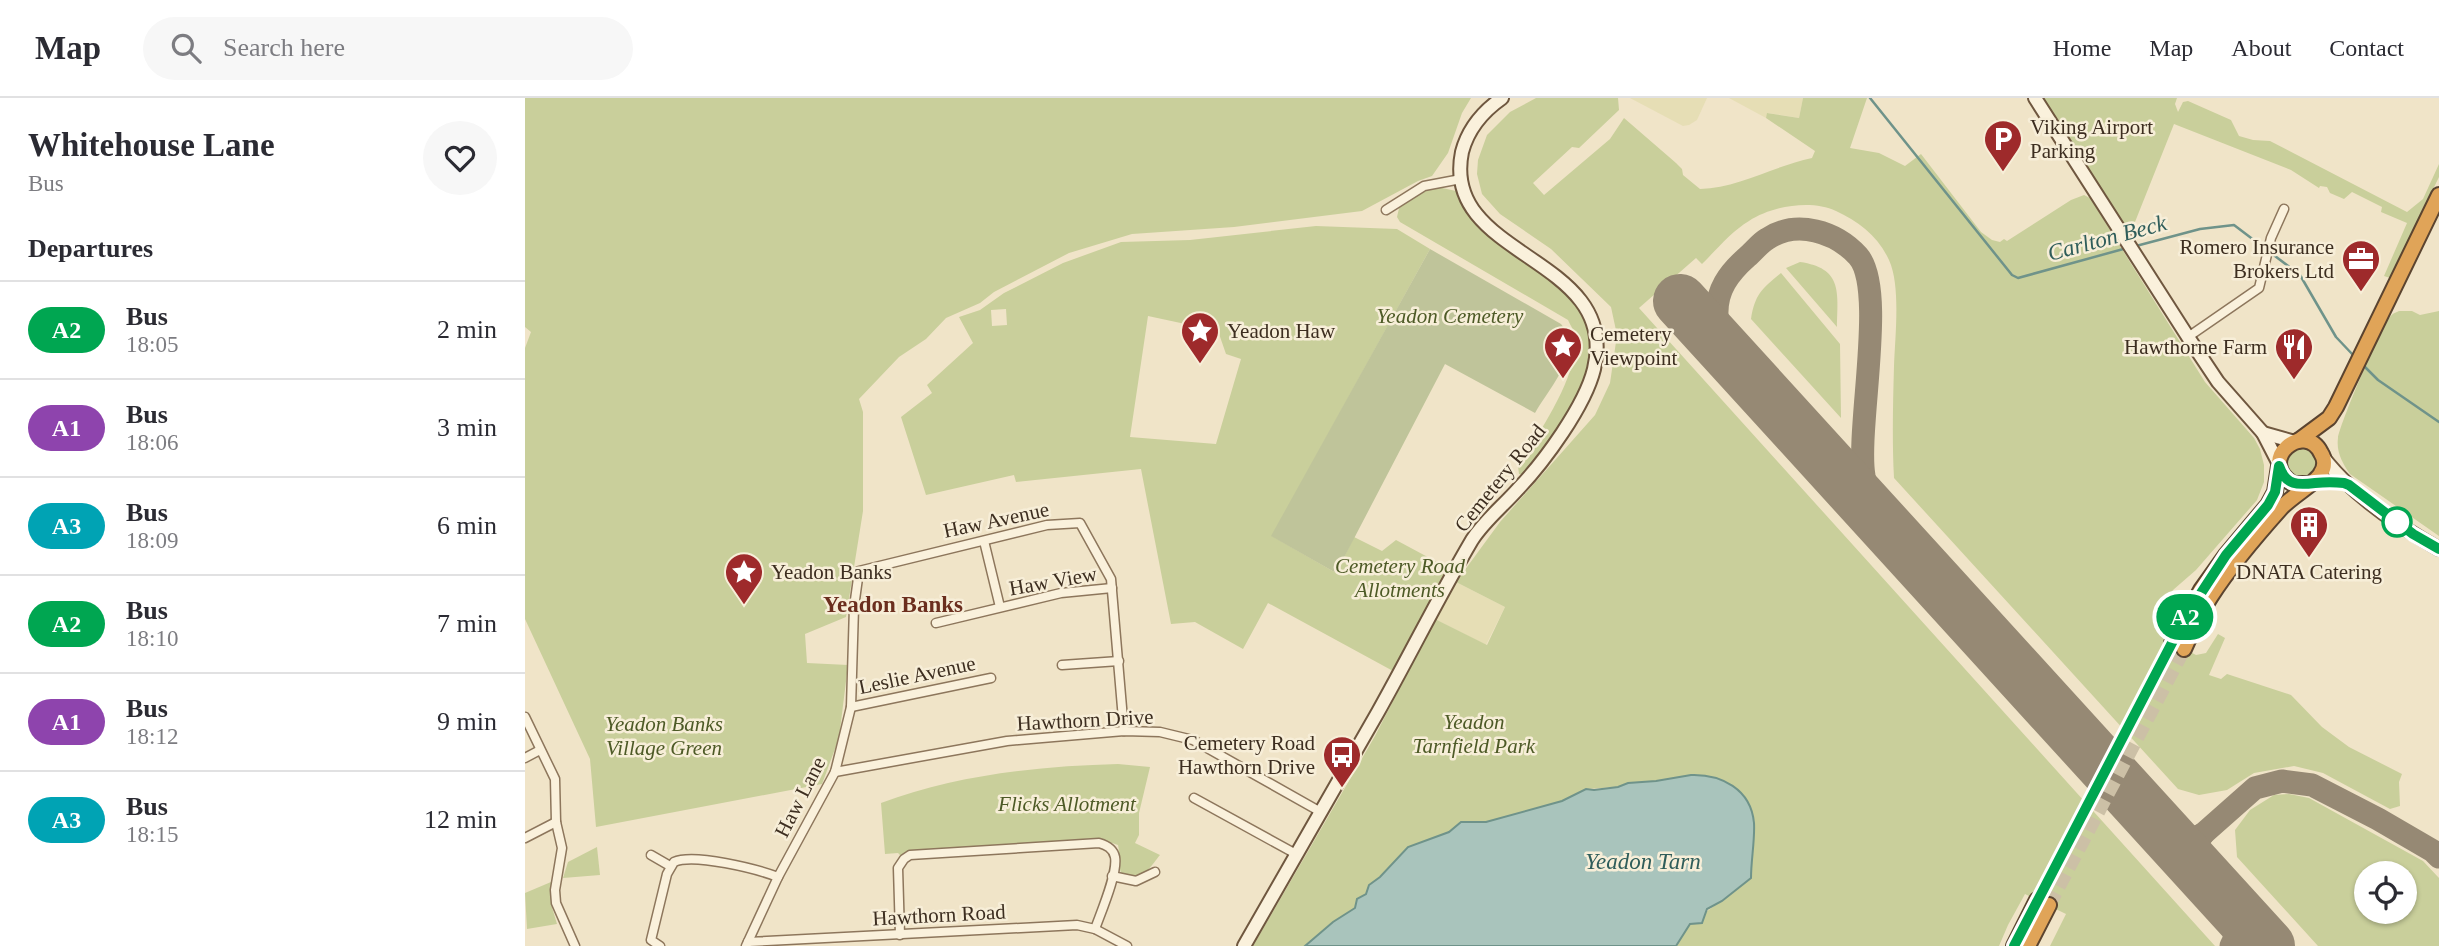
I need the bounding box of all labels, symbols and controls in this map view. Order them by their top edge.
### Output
search box [143,17,633,80]
icon: search [167,29,205,67]
text: Map [35,30,101,66]
text: Search here [223,33,345,62]
text: Home [2053,35,2111,61]
text: Map [2149,35,2193,61]
text: About [2231,35,2291,61]
text: Contact [2329,35,2404,61]
place label: Viking Airport Parking [2030,115,2153,163]
parking icon: Viking Airport Parking [1982,118,2024,173]
button: heart [423,121,497,195]
text: Whitehouse Lane [28,127,275,163]
text: Bus [28,171,64,196]
water label: Carlton Beck [2045,210,2170,266]
text: Departures [28,234,153,263]
place label: Romero Insurance Brokers Ltd [2179,235,2334,283]
office icon: Romero Insurance Brokers Ltd [2340,238,2382,293]
text: Bus [126,302,168,331]
park label: Yeadon Cemetery [1377,304,1524,328]
place icon: Yeadon Haw [1179,310,1221,365]
text: 2 min [437,315,497,344]
text: A2 [52,317,81,343]
place label: Yeadon Haw [1227,319,1336,343]
place label: Cemetery Viewpoint [1590,322,1678,370]
place icon: Cemetery Viewpoint [1542,325,1584,380]
restaurant icon: Hawthorne Farm [2273,326,2315,381]
text: 18:05 [126,332,178,357]
place label: Hawthorne Farm [2124,335,2267,359]
text: Bus [126,400,168,429]
text: 3 min [437,413,497,442]
text: A1 [52,415,81,441]
street label: Cemetery Road [1449,419,1551,537]
text: 18:06 [126,430,178,455]
street label: Haw Avenue [941,497,1051,543]
text: Bus [126,498,168,527]
building icon: DNATA Catering [2288,504,2330,559]
unlabelled marker [2382,507,2412,537]
text: 6 min [437,511,497,540]
text: A3 [52,513,81,539]
text: 18:09 [126,528,178,553]
place icon: Yeadon Banks [723,551,765,606]
park label: Cemetery Road Allotments [1335,554,1466,602]
place label: Yeadon Banks [771,560,892,584]
place label: DNATA Catering [2236,560,2382,584]
street label: Haw View [1007,561,1100,601]
district label: Yeadon Banks [823,592,963,617]
line badge: A2 [2153,594,2217,640]
text: Bus [126,596,168,625]
text: A2 [2170,604,2200,630]
text: 7 min [437,609,497,638]
text: A2 [52,611,81,637]
text: 18:10 [126,626,178,651]
street label: Leslie Avenue [856,651,978,699]
text: Bus [126,694,168,723]
street label: Hawthorn Drive [1016,704,1154,736]
text: 9 min [437,707,497,736]
text: A1 [52,709,81,735]
park label: Yeadon Tarnfield Park [1413,710,1536,758]
park label: Yeadon Banks Village Green [605,712,723,760]
text: 18:12 [126,724,178,749]
place label: Cemetery Road Hawthorn Drive [1178,731,1315,779]
bus stop icon: Cemetery Road Hawthorn Drive [1321,734,1363,789]
street label: Haw Lane [770,753,830,841]
text: Bus [126,792,168,821]
park label: Flicks Allotment [997,792,1137,816]
text: 12 min [424,805,497,834]
text: A3 [52,807,81,833]
text: 18:15 [126,822,178,847]
water label: Yeadon Tarn [1585,849,1701,874]
map controls [2354,861,2417,924]
button: locate [2354,861,2417,924]
street label: Hawthorn Road [872,899,1007,930]

